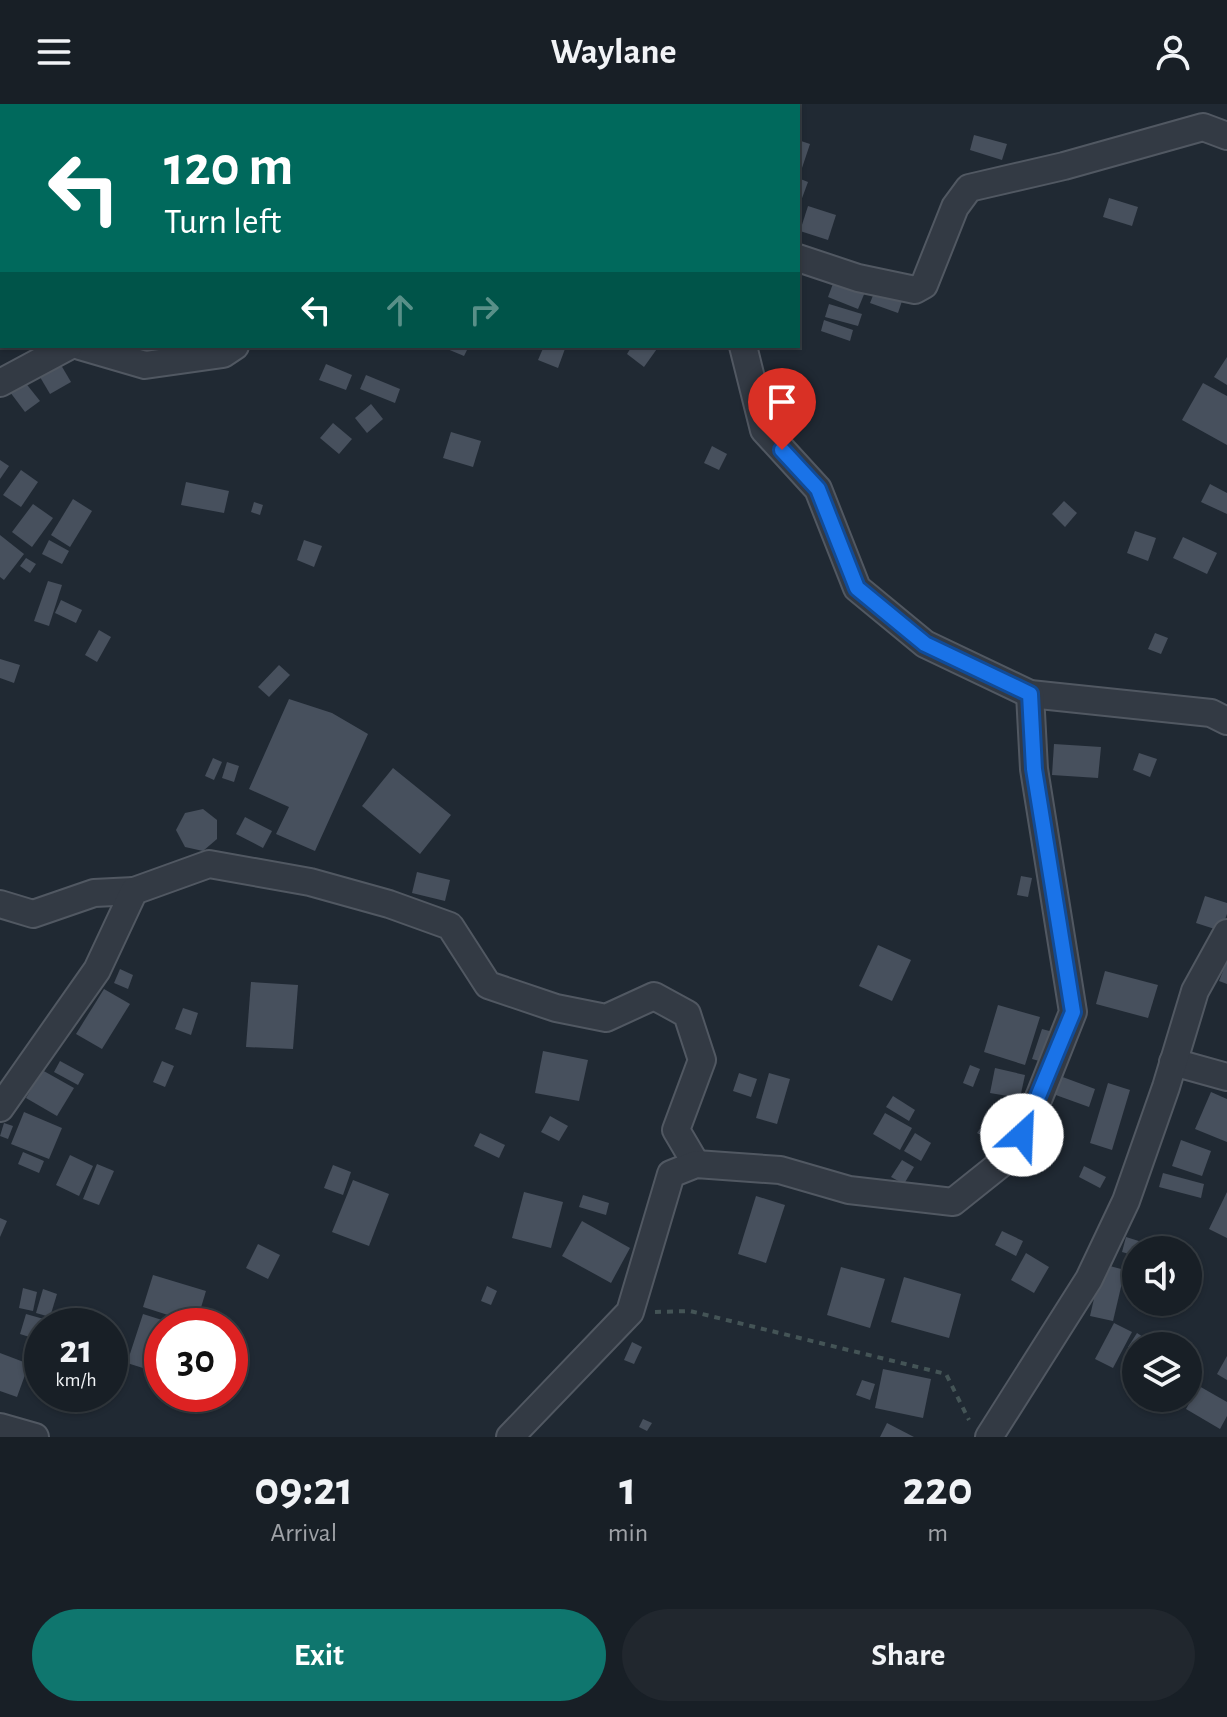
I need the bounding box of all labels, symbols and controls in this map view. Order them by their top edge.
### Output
icon: menu [32,30,76,74]
icon: person [1151,30,1195,74]
text: Waylane [550,34,677,70]
icon: left [32,136,136,240]
text: 120 m [164,139,293,195]
text: Turn left [164,204,281,240]
icon: left [294,288,338,332]
icon: ahead [378,288,422,332]
icon: right [462,288,506,332]
pin [748,368,816,450]
icon: arrive [760,380,804,424]
position arrow [980,1093,1064,1177]
map controls [1122,1236,1202,1412]
button: sound [1122,1236,1202,1316]
speed limit sign: 30 [144,1308,248,1412]
text: 21 [59,1330,93,1370]
button: layers [1122,1332,1202,1412]
text: km/h [55,1370,97,1390]
text: 09:21 [254,1466,353,1514]
text: 1 [619,1466,637,1514]
text: 220 [902,1466,973,1514]
text: Arrival [270,1520,337,1546]
text: min [608,1520,648,1546]
text: m [927,1520,948,1546]
button: Exit [32,1609,606,1701]
button: Share [622,1609,1195,1701]

